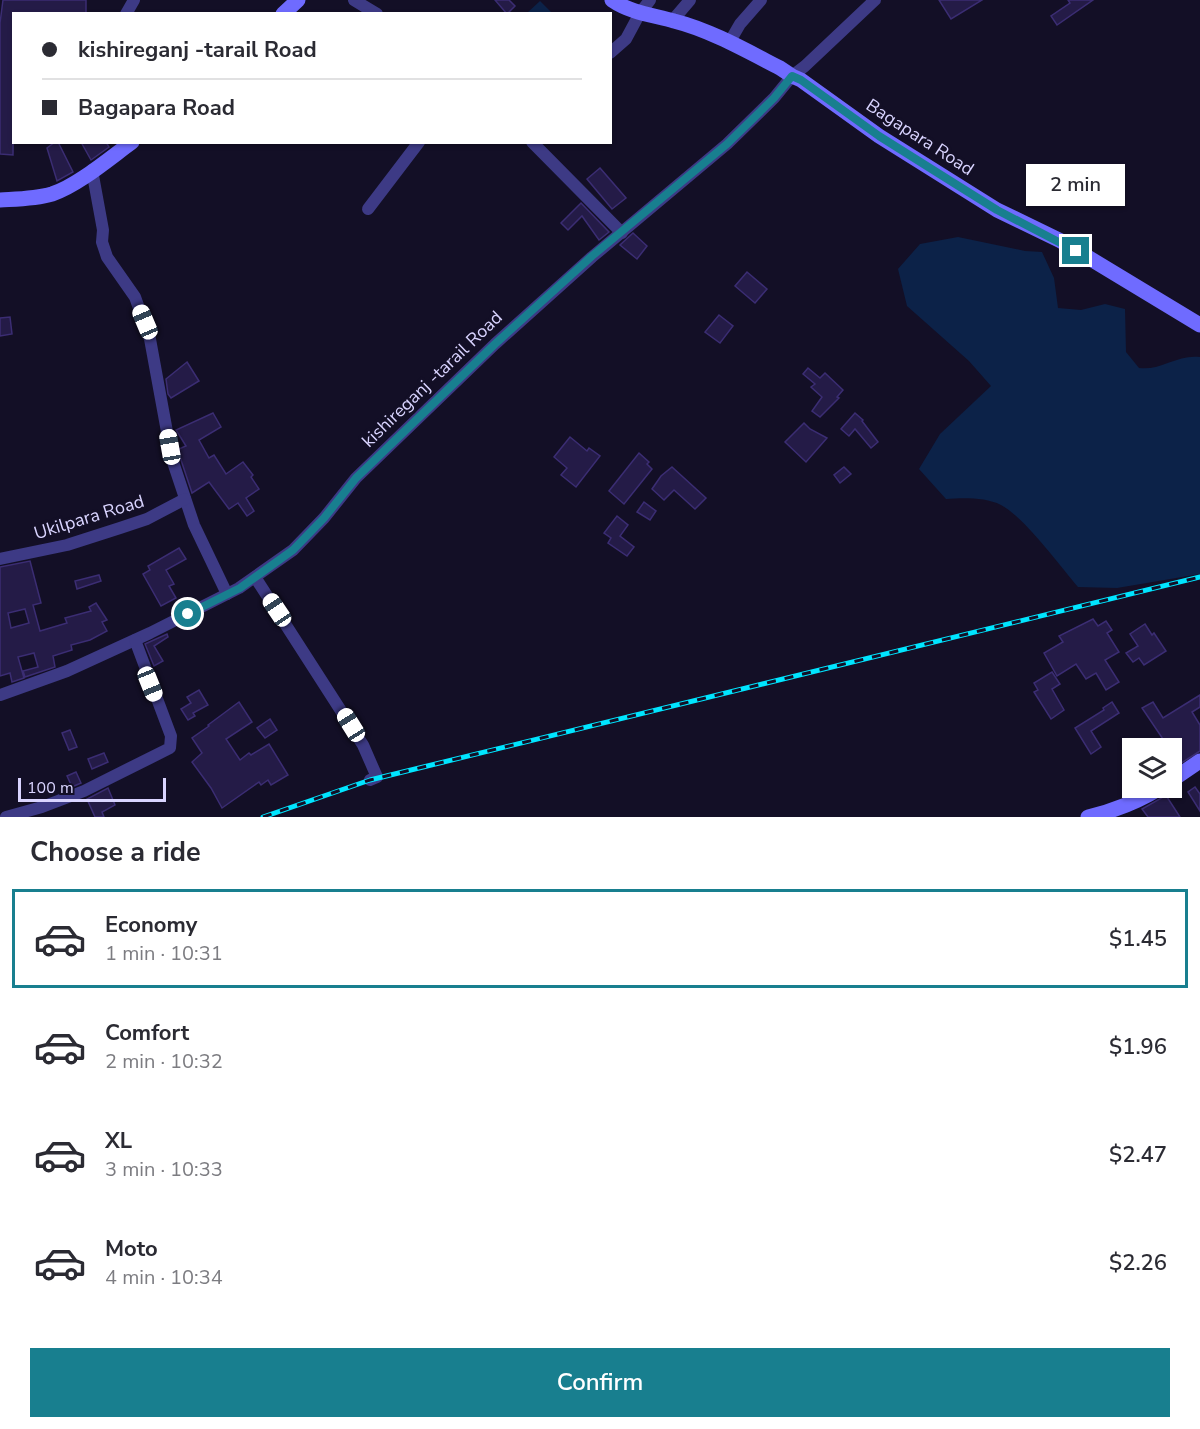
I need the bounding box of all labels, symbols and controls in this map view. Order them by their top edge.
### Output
text: kishireganj -tarail Road [78,35,317,65]
text: Bagapara Road [78,93,235,123]
street label: Bagapara Road [861,93,979,181]
callout: 2 min [1026,164,1126,206]
text: 2 min [1050,171,1101,198]
route end [1062,237,1089,264]
car [130,302,160,342]
street label: kishireganj -tarail Road [357,306,507,452]
car [158,428,182,466]
street label: Ukilpara Road [31,489,147,545]
car [259,590,295,630]
route start [174,600,201,627]
car [135,664,165,704]
car [334,705,368,745]
map controls [1122,738,1182,798]
button: layers [1122,738,1182,798]
scale bar [18,775,166,802]
text: 100 m [27,777,74,799]
text: Choose a ride [30,834,201,871]
text: Economy [105,910,197,940]
icon: car [33,912,87,966]
text: $1.45 [1109,924,1167,954]
text: 1 min · 10:31 [105,940,223,967]
text: Comfort [105,1018,189,1048]
icon: car [33,1020,87,1074]
text: $1.96 [1109,1032,1167,1062]
text: 2 min · 10:32 [105,1048,223,1075]
text: XL [105,1126,132,1156]
icon: car [33,1128,87,1182]
text: $2.47 [1109,1140,1167,1170]
text: 3 min · 10:33 [105,1156,223,1183]
text: Moto [105,1234,158,1264]
icon: car [33,1236,87,1290]
text: $2.26 [1109,1248,1167,1278]
text: 4 min · 10:34 [105,1264,223,1291]
button: Confirm [30,1348,1170,1417]

